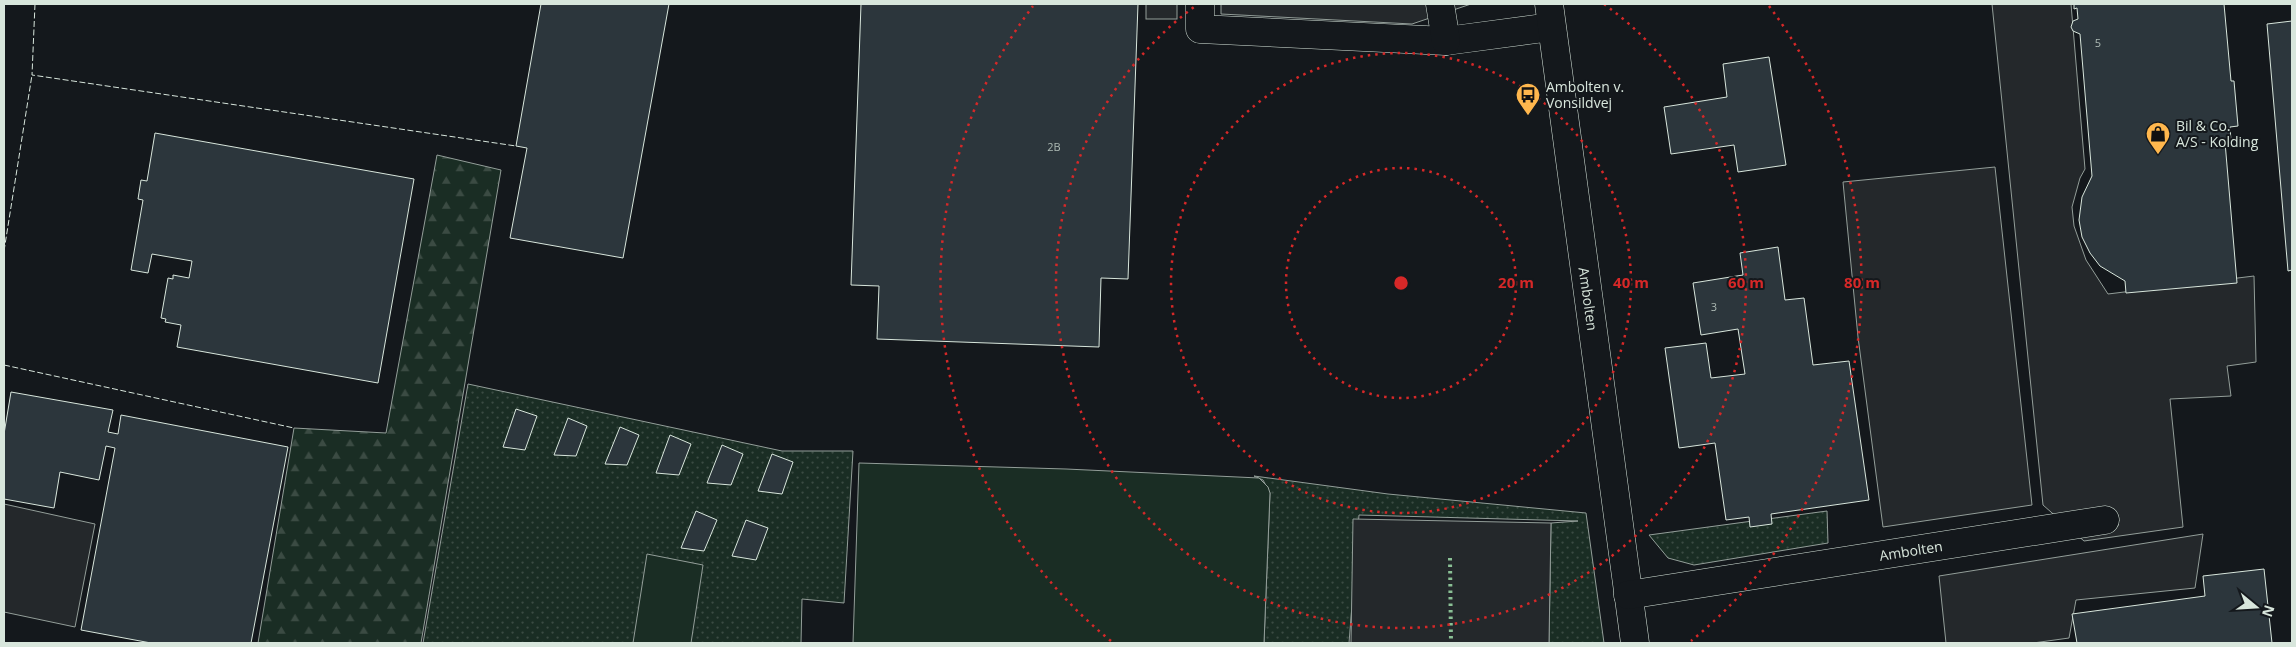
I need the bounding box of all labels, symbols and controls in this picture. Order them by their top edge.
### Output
house number: 5 [2095,35,2101,50]
place label: Ambolten v. Vonsildvej [1546,77,1624,112]
bus stop icon: Ambolten v. Vonsildvej [1515,82,1541,116]
place label: Bil & Co. A/S - Kolding [2176,116,2259,151]
shop icon: Bil & Co. A/S - Kolding [2145,121,2171,155]
house number: 2B [1047,139,1061,154]
street label: Ambolten [1575,266,1602,332]
text: 20 m [1498,272,1534,292]
text: 40 m [1613,272,1649,292]
text: 60 m [1728,272,1764,292]
text: 80 m [1844,272,1880,292]
centre of rings [1392,274,1410,292]
house number: 3 [1711,299,1717,314]
street label: Ambolten [1878,536,1944,565]
north arrow [2231,582,2281,632]
text: N [2258,603,2280,620]

